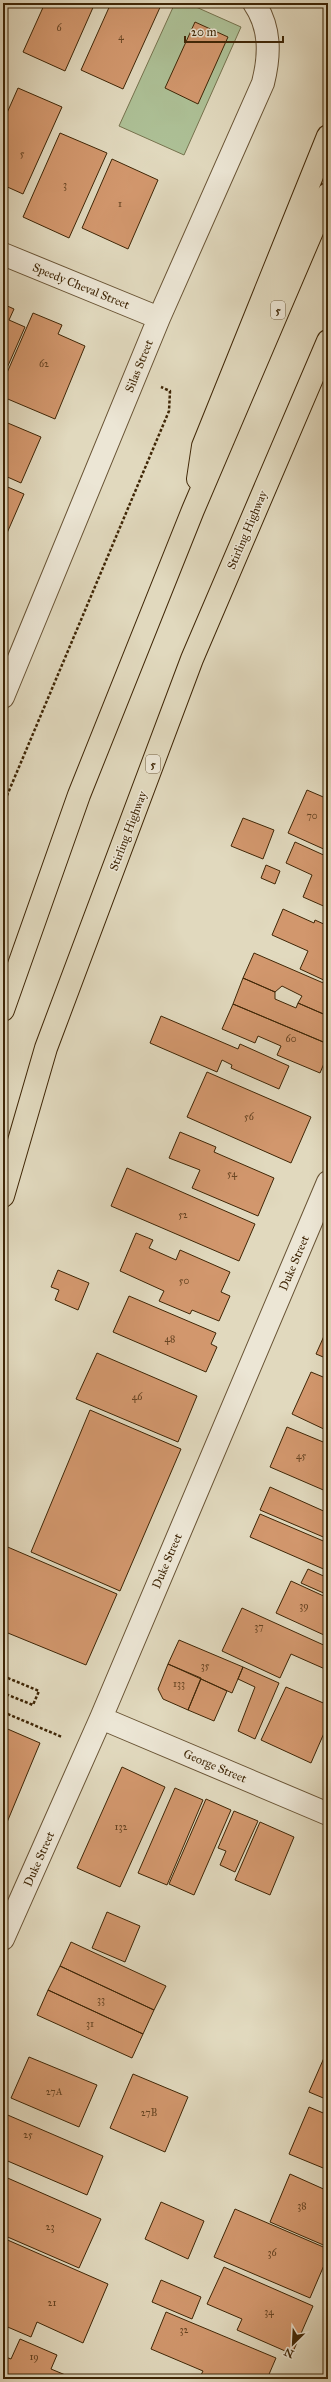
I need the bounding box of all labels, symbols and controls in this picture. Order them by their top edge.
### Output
scale bar [185,18,283,44]
house number: 6 [56,22,62,34]
text: 20 m [191,25,217,39]
house number: 4 [118,31,124,43]
house number: 5 [20,148,25,160]
house number: 3 [63,179,67,191]
house number: 1 [118,198,122,210]
street label: Speedy Cheval Street [31,260,132,312]
road number: 5 [271,301,285,319]
street label: Silas Street [122,337,156,394]
house number: 62 [39,358,49,370]
street label: Stirling Highway [224,488,271,572]
road number: 5 [146,755,160,773]
street label: Stirling Highway [106,789,151,873]
house number: 70 [306,810,318,822]
house number: 60 [286,1033,297,1045]
house number: 56 [244,1111,255,1123]
house number: 54 [227,1168,237,1180]
house number: 52 [178,1209,188,1221]
street label: Duke Street [276,1233,312,1293]
house number: 50 [179,1275,189,1287]
house number: 48 [165,1333,175,1345]
house number: 46 [132,1391,143,1403]
house number: 45 [296,1450,306,1462]
street label: Duke Street [149,1531,185,1591]
house number: 39 [299,1600,309,1612]
house number: 37 [254,1621,264,1633]
house number: 35 [201,1660,210,1672]
house number: 133 [173,1678,185,1690]
street label: George Street [181,1746,249,1787]
house number: 132 [115,1821,128,1833]
street label: Duke Street [21,1829,58,1889]
house number: 33 [97,1994,105,2006]
house number: 31 [86,2018,94,2030]
house number: 27A [46,2086,63,2098]
house number: 27B [141,2107,157,2119]
house number: 25 [23,2129,33,2141]
house number: 38 [297,2200,307,2212]
house number: 23 [46,2221,54,2233]
house number: 36 [267,2247,277,2259]
house number: 21 [48,2297,56,2309]
house number: 34 [264,2306,274,2318]
house number: 32 [180,2324,189,2336]
north arrow [273,2324,313,2364]
text: N [282,2345,296,2361]
house number: 19 [29,2351,39,2363]

